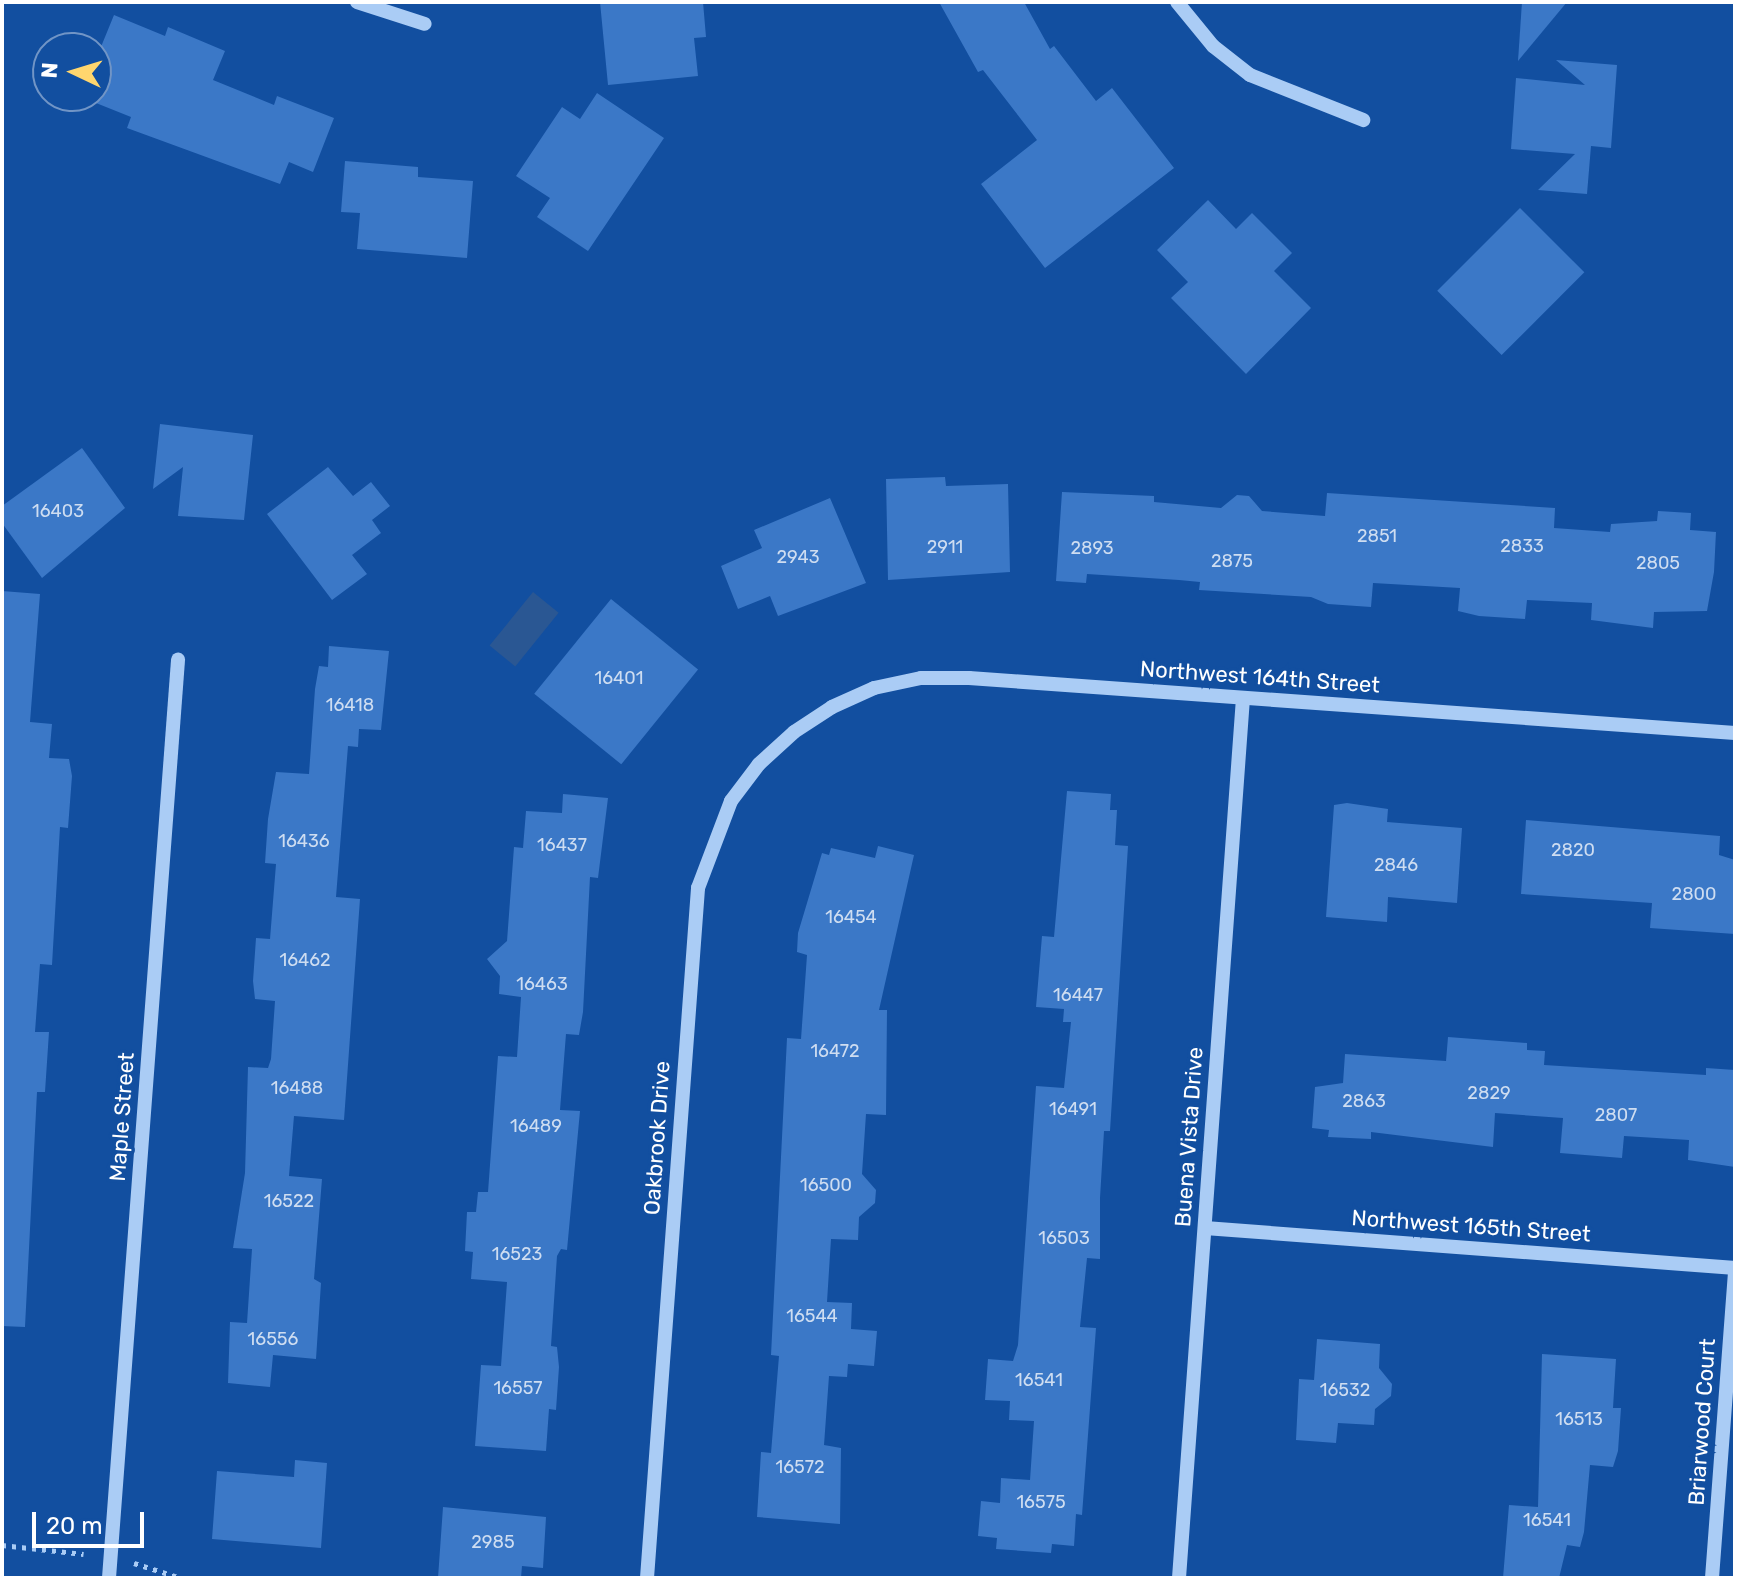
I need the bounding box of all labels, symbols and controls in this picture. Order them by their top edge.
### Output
north arrow [32,32,112,112]
text: N [36,62,64,79]
house number: 16403 [32,500,84,522]
house number: 2851 [1357,525,1397,547]
house number: 2833 [1500,535,1544,557]
house number: 2911 [927,536,963,558]
house number: 2893 [1070,537,1114,559]
house number: 2943 [777,546,819,568]
house number: 2875 [1211,550,1253,572]
house number: 2805 [1636,552,1680,574]
street label: Northwest 164th Street [1139,655,1381,699]
house number: 16401 [595,667,643,689]
house number: 16418 [326,694,374,716]
house number: 16436 [278,830,330,852]
house number: 16437 [537,834,587,856]
house number: 2820 [1551,839,1595,861]
house number: 2846 [1374,854,1418,876]
house number: 2800 [1672,883,1716,905]
house number: 16454 [825,906,877,928]
house number: 16462 [279,949,331,971]
house number: 16463 [516,973,568,995]
house number: 16447 [1053,984,1103,1006]
house number: 16472 [810,1040,860,1062]
street label: Buena Vista Drive [1170,1046,1208,1228]
street label: Maple Street [104,1052,140,1182]
street label: Oakbrook Drive [638,1060,676,1216]
house number: 16488 [271,1077,323,1099]
house number: 2829 [1467,1082,1511,1104]
house number: 2863 [1342,1090,1386,1112]
house number: 16491 [1049,1098,1097,1120]
house number: 2807 [1595,1104,1637,1126]
house number: 16489 [510,1115,562,1137]
house number: 16500 [800,1174,852,1196]
house number: 16522 [264,1190,314,1212]
street label: Northwest 165th Street [1351,1204,1591,1248]
house number: 16503 [1038,1227,1090,1249]
house number: 16523 [492,1243,542,1265]
house number: 16544 [786,1305,838,1327]
house number: 16556 [248,1328,298,1350]
street label: Briarwood Court [1683,1338,1721,1506]
house number: 16541 [1015,1369,1063,1391]
house number: 16557 [493,1377,543,1399]
house number: 16532 [1320,1379,1370,1401]
house number: 16513 [1555,1408,1603,1430]
house number: 16572 [775,1456,825,1478]
house number: 16575 [1016,1491,1066,1513]
scale bar [36,1496,148,1546]
house number: 16541 [1523,1509,1571,1531]
text: 20 m [46,1512,103,1540]
house number: 2985 [471,1531,515,1553]

